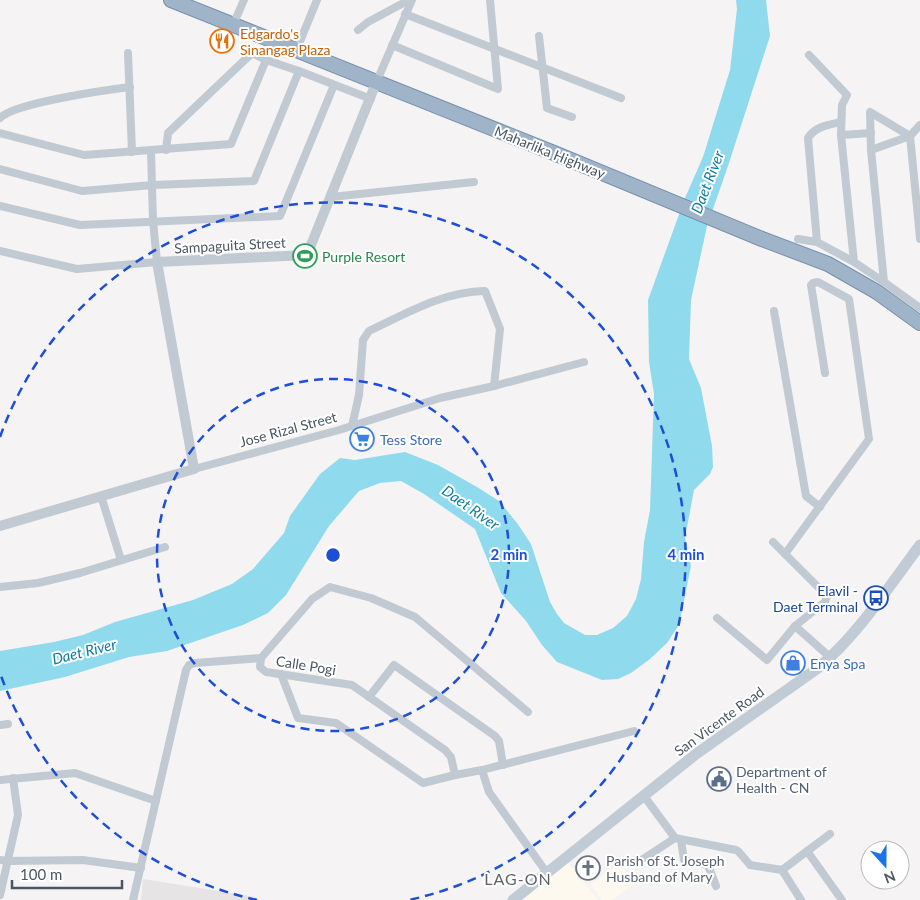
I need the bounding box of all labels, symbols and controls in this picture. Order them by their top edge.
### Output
place label: Edgardo's Sinangag Plaza [240,25,331,58]
restaurant icon: Edgardo's Sinangag Plaza [209,28,235,54]
street label: Maharlika Highway [492,122,609,182]
water label: Daet River [687,147,727,216]
street label: Sampaguita Street [174,234,286,256]
sports icon: Purple Resort [292,243,318,269]
place label: Purple Resort [322,248,405,265]
street label: Jose Rizal Street [238,408,338,450]
supermarket icon: Tess Store [349,426,375,452]
place label: Tess Store [380,431,442,448]
water label: Daet River [439,481,504,534]
text: 2 min [490,545,528,563]
text: 4 min [667,545,705,563]
centre of rings [324,546,342,564]
place label: Elavil - Daet Terminal [773,582,858,615]
bus stop icon: Elavil - Daet Terminal [863,585,889,611]
water label: Daet River [50,634,119,668]
shop icon: Enya Spa [780,650,806,676]
street label: Calle Pogi [275,652,337,678]
place label: Enya Spa [810,655,865,672]
street label: San Vicente Road [671,683,767,759]
place label: Department of Health - CN [736,763,827,796]
public building icon: Department of Health - CN [706,766,732,792]
north arrow [860,840,910,890]
place label: Parish of St. Joseph Husband of Mary [606,852,725,885]
church icon: Parish of St. Joseph Husband of Mary [575,855,601,881]
scale bar [12,858,122,890]
text: 100 m [20,865,62,883]
text: N [882,868,898,887]
district label: LAG-ON [484,869,552,888]

